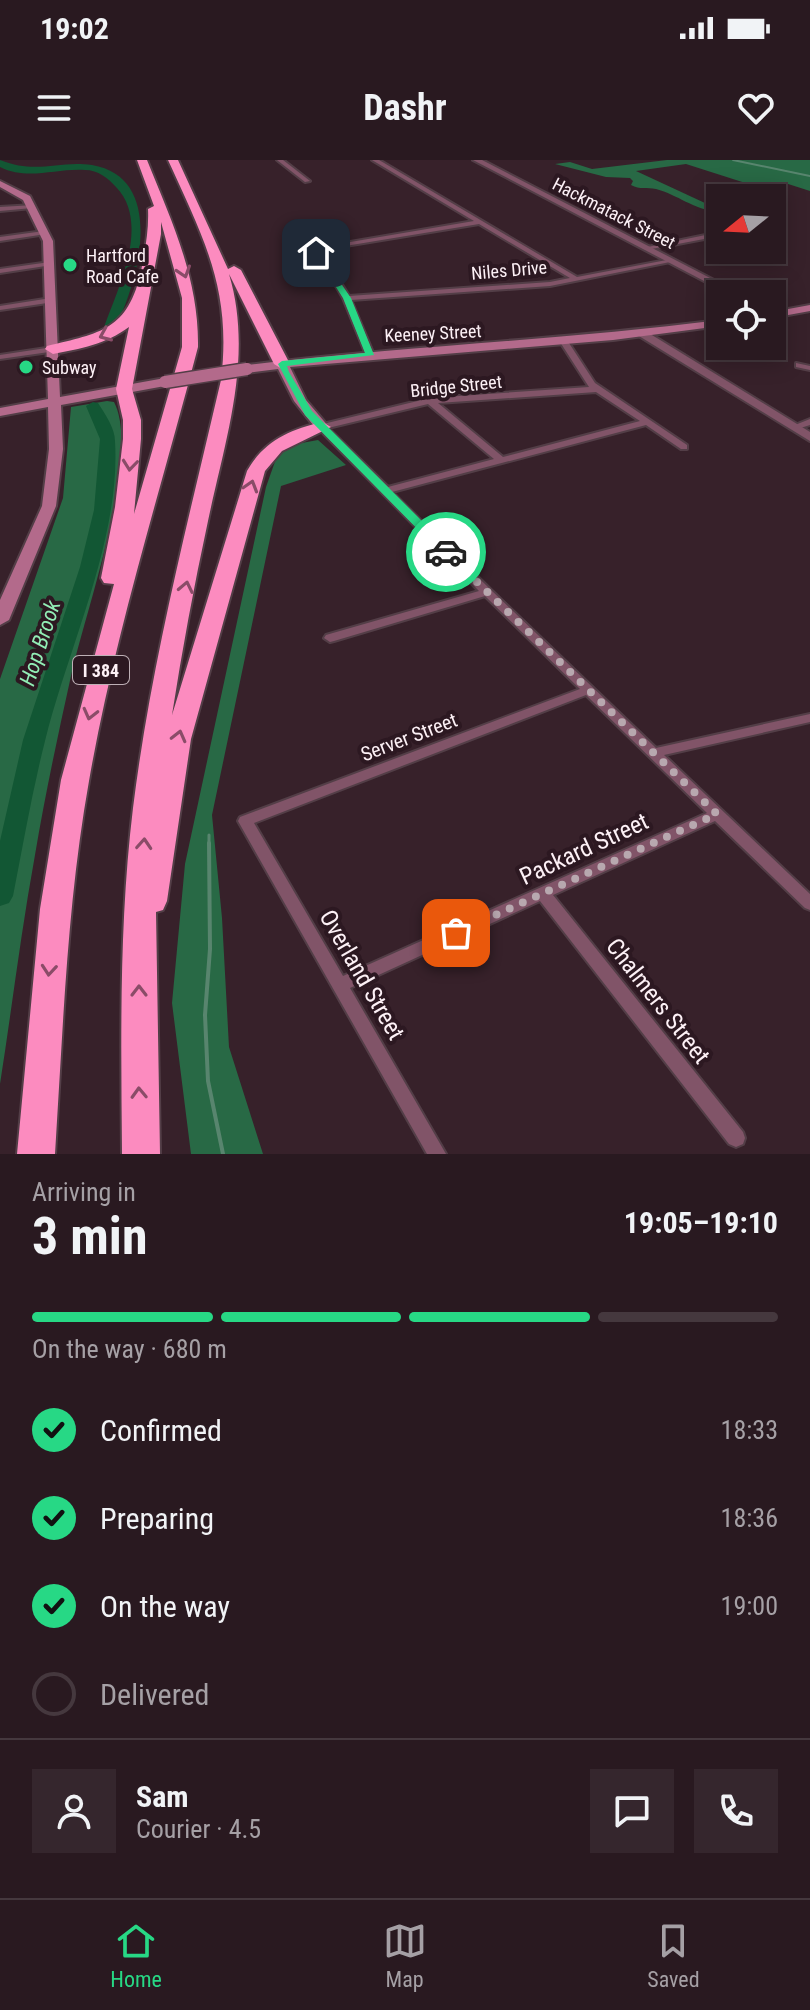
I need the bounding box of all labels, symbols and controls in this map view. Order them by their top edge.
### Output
text: 19:02 [40,11,109,46]
icon: menu [32,86,76,130]
icon: heart [734,86,778,130]
text: Dashr [363,87,447,129]
street label: Hackmatack Street [549,173,679,253]
north arrow [706,184,786,264]
map controls [706,184,786,360]
pin [282,219,350,287]
icon: home [294,231,338,275]
place label: Hartford Road Cafe [86,245,159,287]
marker: Hartford Road Cafe [61,256,79,274]
street label: Niles Drive [470,256,548,284]
one-way arrow [175,265,191,279]
button: locate [706,280,786,360]
street label: Keeney Street [384,320,482,346]
one-way arrow [99,325,113,341]
place label: Subway [42,357,97,378]
marker: Subway [17,358,35,376]
street label: Bridge Street [409,371,503,401]
one-way arrow [122,459,139,472]
one-way arrow [242,480,258,493]
courier [406,512,486,592]
icon: car [424,530,468,574]
one-way arrow [176,580,193,594]
water label: Hop Brook [14,597,66,689]
road number: I 384 [73,656,129,684]
one-way arrow [82,706,99,720]
street label: Server Street [357,708,461,766]
one-way arrow [170,729,187,743]
street label: Packard Street [515,807,653,891]
one-way arrow [135,837,152,850]
pin [422,899,490,967]
street label: Overland Street [314,905,410,1045]
icon: bag [434,911,478,955]
street label: Chalmers Street [600,933,716,1069]
one-way arrow [40,964,57,977]
one-way arrow [130,984,148,997]
one-way arrow [131,1086,148,1099]
text: Arriving in [32,1177,136,1207]
text: 19:05–19:10 [624,1205,778,1240]
text: 3 min [32,1206,148,1267]
text: On the way · 680 m [32,1334,227,1364]
icon: check [32,1408,76,1452]
text: Confirmed [100,1413,222,1448]
text: 18:33 [721,1415,778,1445]
icon: check [32,1496,76,1540]
text: Preparing [100,1501,214,1536]
text: 18:36 [721,1503,778,1533]
icon: check [32,1584,76,1628]
text: On the way [100,1589,230,1624]
text: 19:00 [721,1591,778,1621]
text: Delivered [100,1677,209,1712]
button: person [32,1769,116,1853]
button: chat [590,1769,674,1853]
button: phone [694,1769,778,1853]
text: Sam [136,1779,189,1814]
text: Courier · 4.5 [136,1814,261,1844]
tab: Home [110,1919,162,1992]
tab: Map [383,1919,427,1992]
tab: Saved [647,1919,700,1992]

